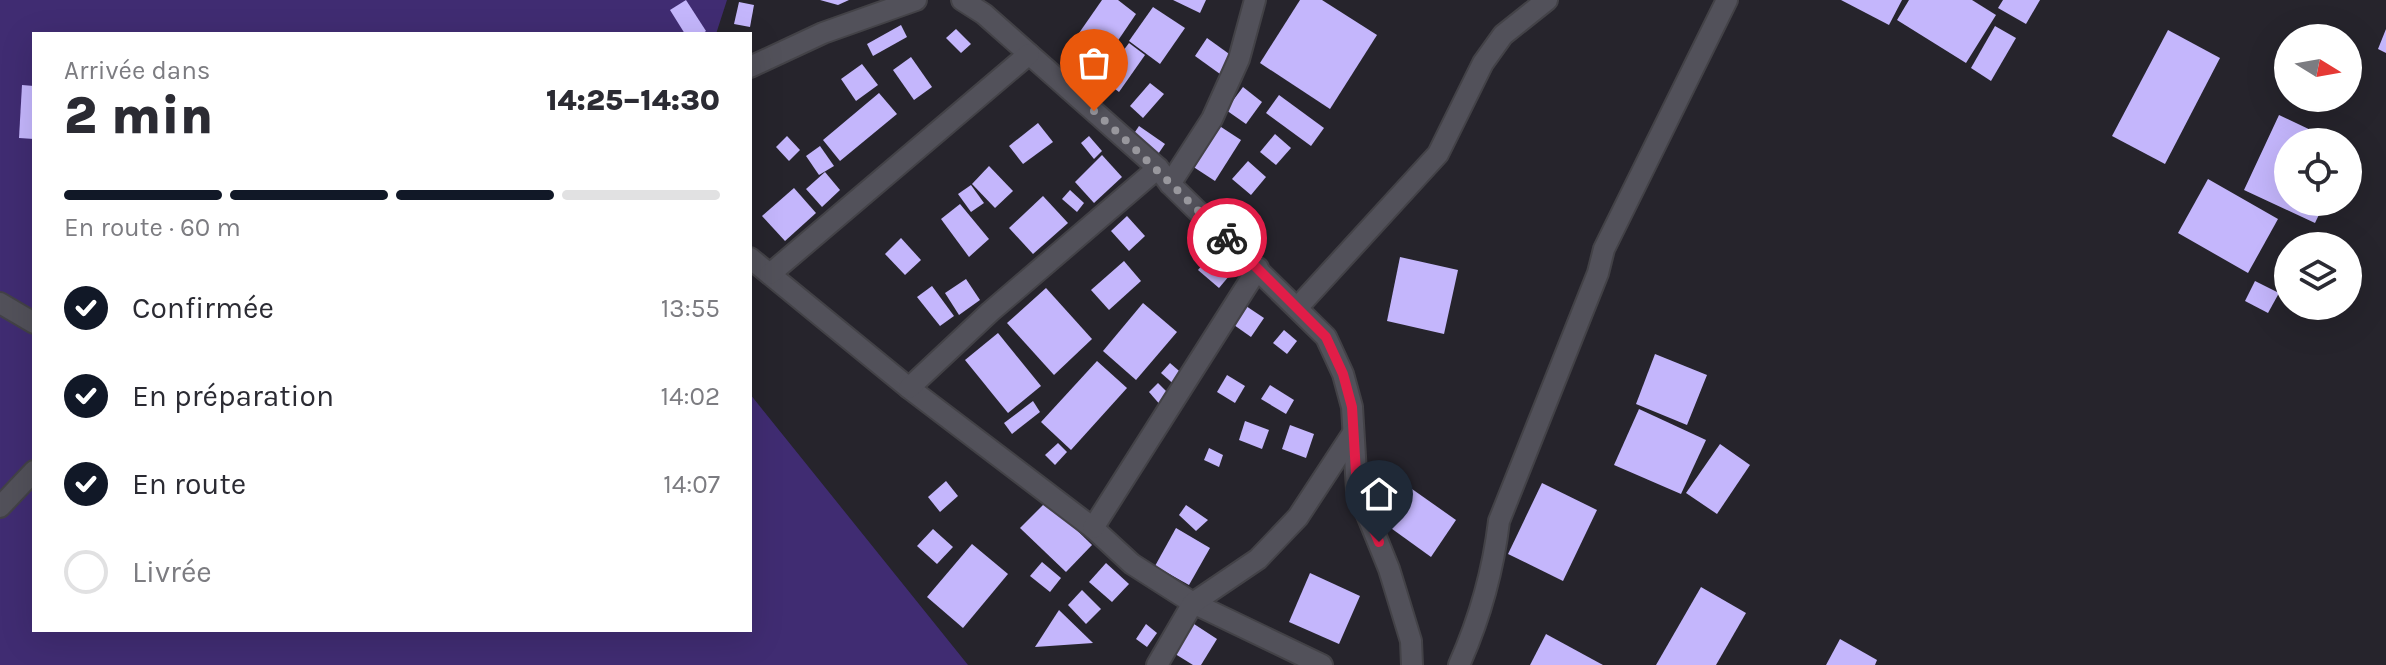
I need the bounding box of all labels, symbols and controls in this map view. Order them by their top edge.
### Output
north arrow [2274,24,2362,112]
map controls [2274,24,2362,320]
pin [1060,29,1128,111]
icon: bag [1072,41,1116,85]
text: Arrivée dans [64,55,211,86]
text: 14:25–14:30 [546,82,720,118]
text: 2 min [64,85,213,146]
button: locate [2274,128,2362,216]
courier [1187,198,1267,278]
text: En route · 60 m [64,212,241,243]
icon: bike [1205,216,1249,260]
button: layers [2274,232,2362,320]
icon: check [64,286,108,330]
text: Confirmée [132,290,274,326]
text: 13:55 [661,293,720,324]
icon: check [64,374,108,418]
text: En préparation [132,378,334,414]
text: 14:02 [660,381,720,412]
pin [1345,460,1413,542]
icon: check [64,462,108,506]
text: En route [132,466,246,502]
text: 14:07 [663,469,720,500]
icon: home [1357,472,1401,516]
text: Livrée [132,554,212,590]

